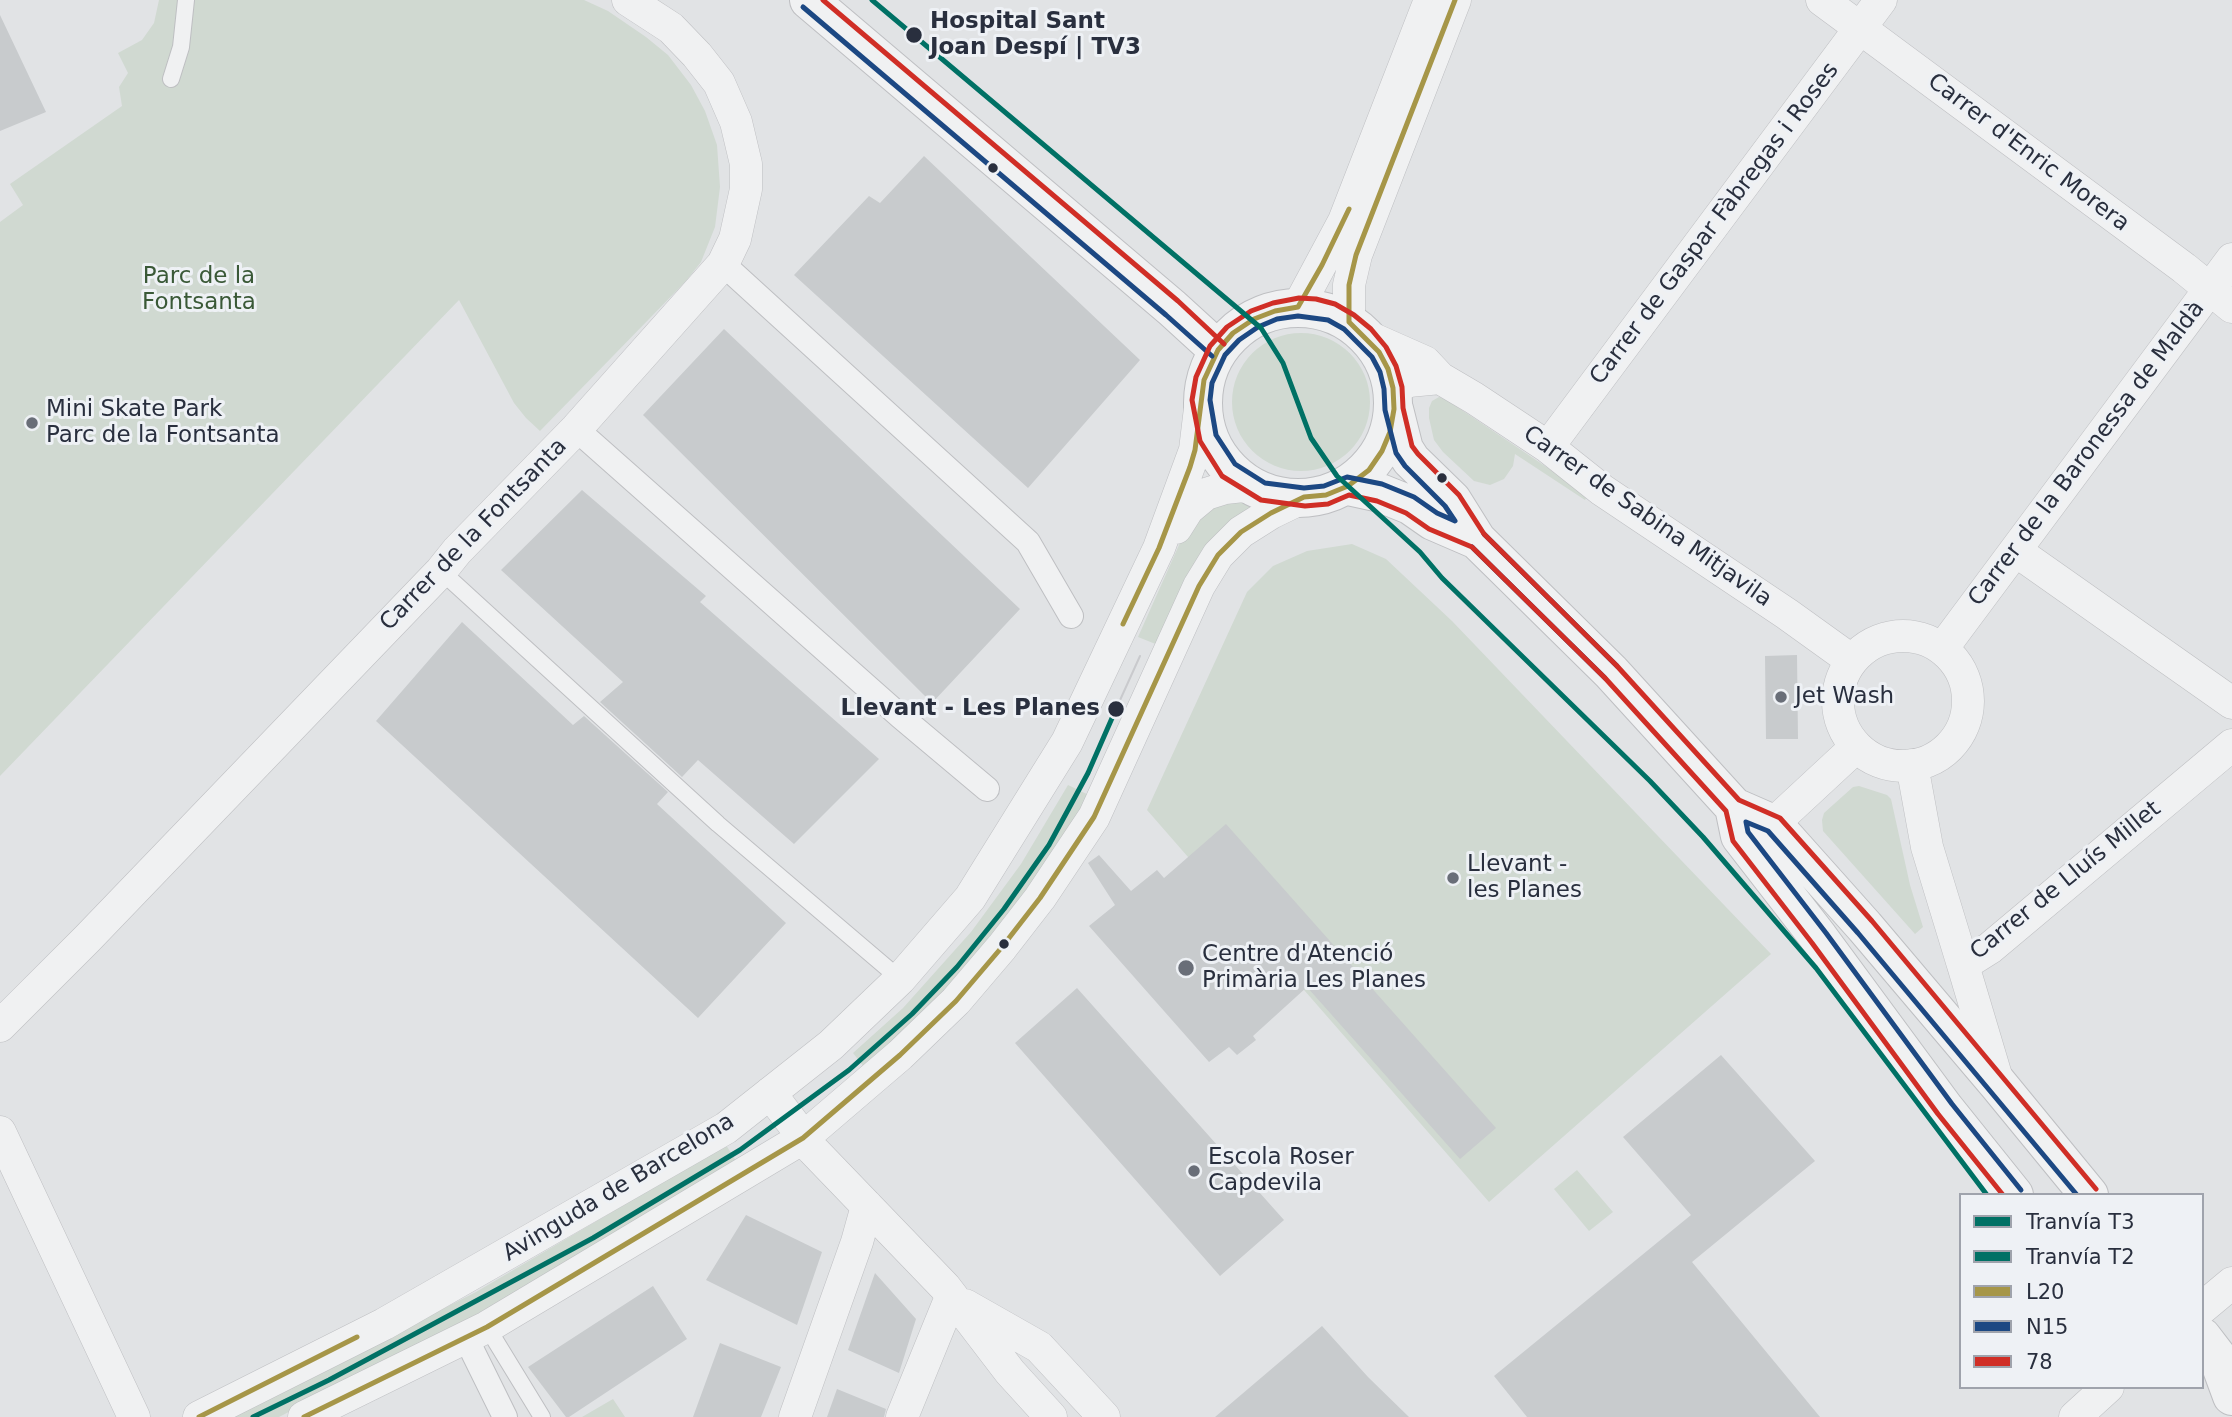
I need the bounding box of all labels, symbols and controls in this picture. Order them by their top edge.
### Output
place label: Hospital Sant Joan Despí | TV3 [930,8,1141,62]
marker: Hospital Sant Joan Despí | TV3 [904,25,924,45]
street label: Carrer de Gaspar Fàbregas i Roses [1585,57,1845,391]
street label: Carrer d'Enric Morera [1922,68,2134,238]
unlabelled marker [986,161,1000,175]
park label: Parc de la Fontsanta [142,263,256,317]
street label: Carrer de la Baronessa de Maldà [1963,296,2211,612]
place label: Mini Skate Park Parc de la Fontsanta [46,396,280,450]
marker: Mini Skate Park Parc de la Fontsanta [24,415,40,431]
street label: Carrer de Sabina Mitjavila [1517,421,1777,613]
street label: Carrer de la Fontsanta [375,433,573,637]
unlabelled marker [1435,471,1449,485]
place label: Jet Wash [1795,683,1894,711]
marker: Jet Wash [1773,689,1789,705]
place label: Llevant - Les Planes [841,695,1100,723]
marker: Llevant - Les Planes [1106,699,1126,719]
street label: Carrer de Lluís Millet [1965,796,2167,966]
place label: Llevant - les Planes [1467,851,1582,905]
marker: Llevant - les Planes [1445,870,1461,886]
unlabelled marker [997,937,1011,951]
place label: Centre d'Atenció Primària Les Planes [1202,941,1426,995]
marker: Centre d'Atenció Primària Les Planes [1176,958,1196,978]
street label: Avinguda de Barcelona [498,1108,740,1268]
place label: Escola Roser Capdevila [1208,1144,1354,1198]
marker: Escola Roser Capdevila [1186,1163,1202,1179]
legend [1959,1193,2204,1389]
text: Tranvía T3 [2026,1210,2135,1234]
text: Tranvía T2 [2026,1245,2135,1269]
text: L20 [2026,1280,2064,1304]
text: N15 [2026,1315,2068,1339]
text: 78 [2026,1350,2053,1374]

